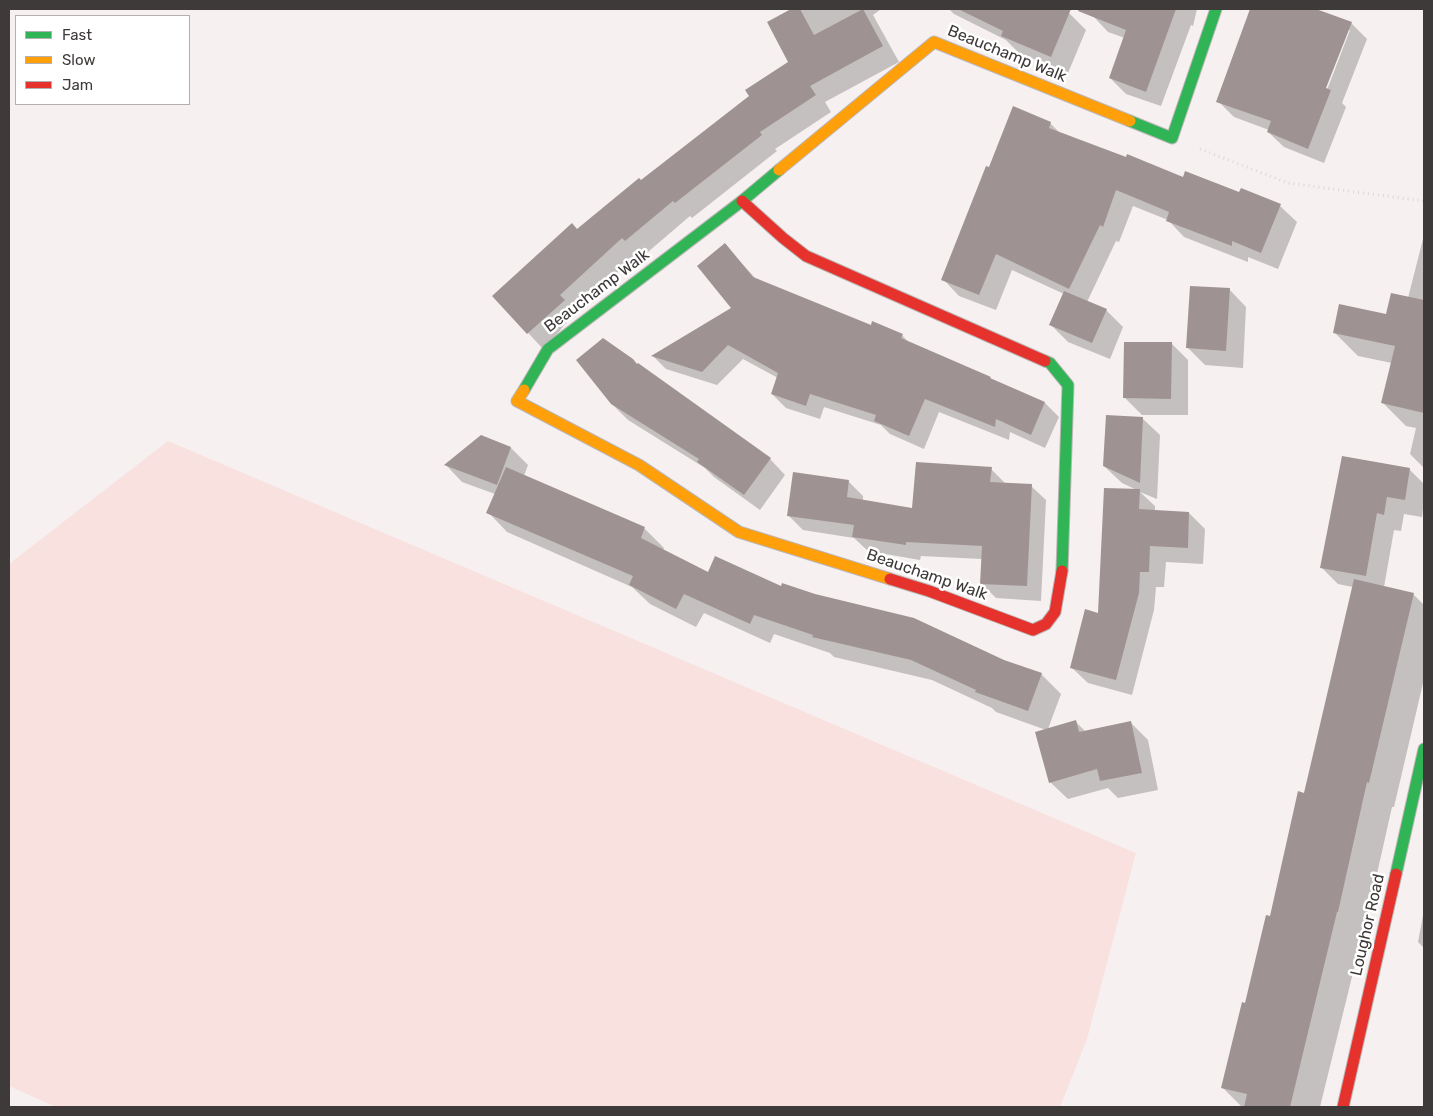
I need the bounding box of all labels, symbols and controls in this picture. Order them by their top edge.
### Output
legend [15,15,190,105]
street label: Beauchamp Walk [945,21,1069,87]
text: Fast [62,26,92,44]
text: Slow [62,51,95,69]
text: Jam [62,76,93,94]
street label: Beauchamp Walk [541,245,653,337]
street label: Beauchamp Walk [864,545,990,605]
street label: Loughor Road [1347,872,1389,978]

